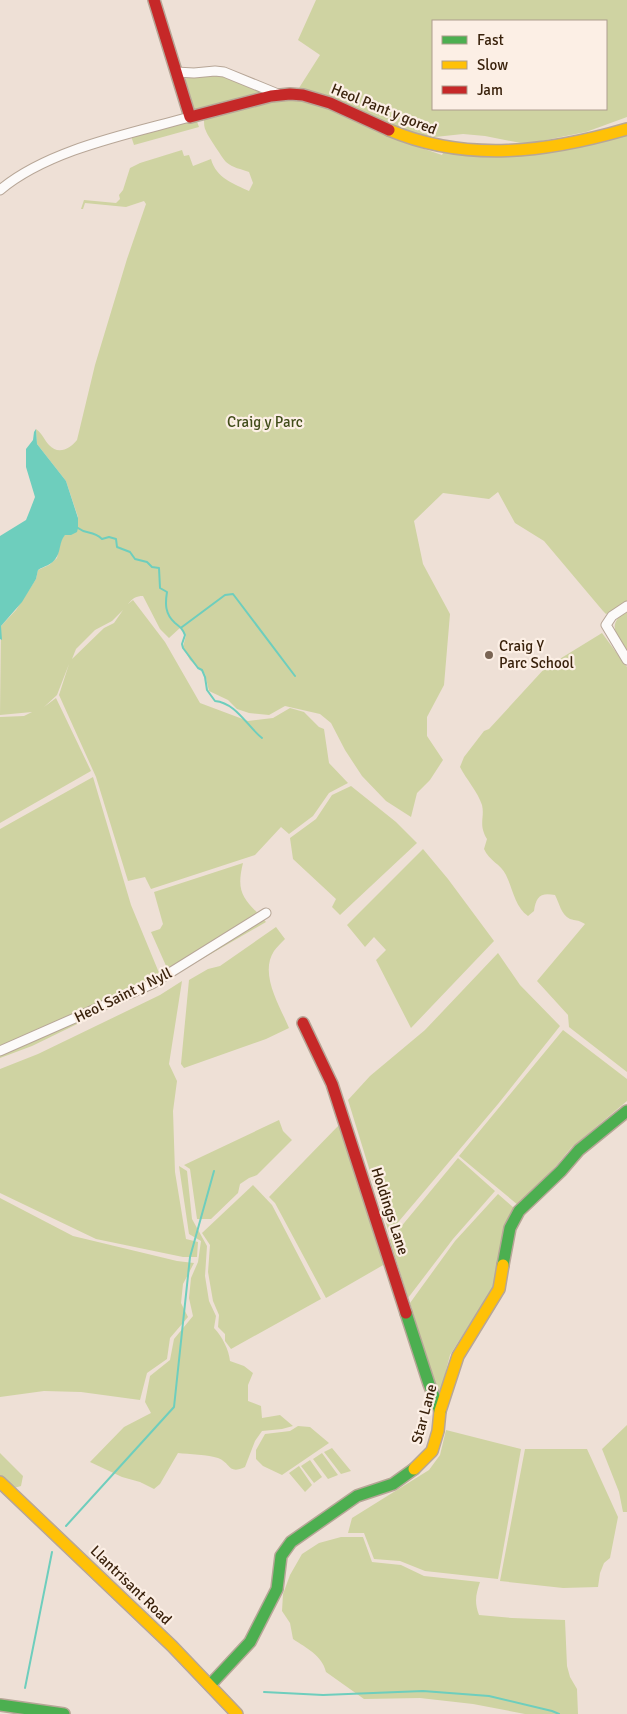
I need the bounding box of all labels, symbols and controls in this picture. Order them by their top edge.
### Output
legend [432,20,607,110]
text: Fast [477,31,504,49]
text: Slow [477,56,508,74]
street label: Heol Pant y gored [329,80,440,138]
text: Jam [477,81,503,99]
park label: Craig y Parc [227,413,303,431]
place label: Craig Y Parc School [499,637,574,672]
marker: Craig Y Parc School [483,649,495,661]
street label: Heol Saint y Nyll [71,964,175,1026]
street label: Holdings Lane [367,1165,413,1257]
street label: Star Lane [407,1382,441,1446]
street label: Llantrisant Road [87,1542,175,1628]

